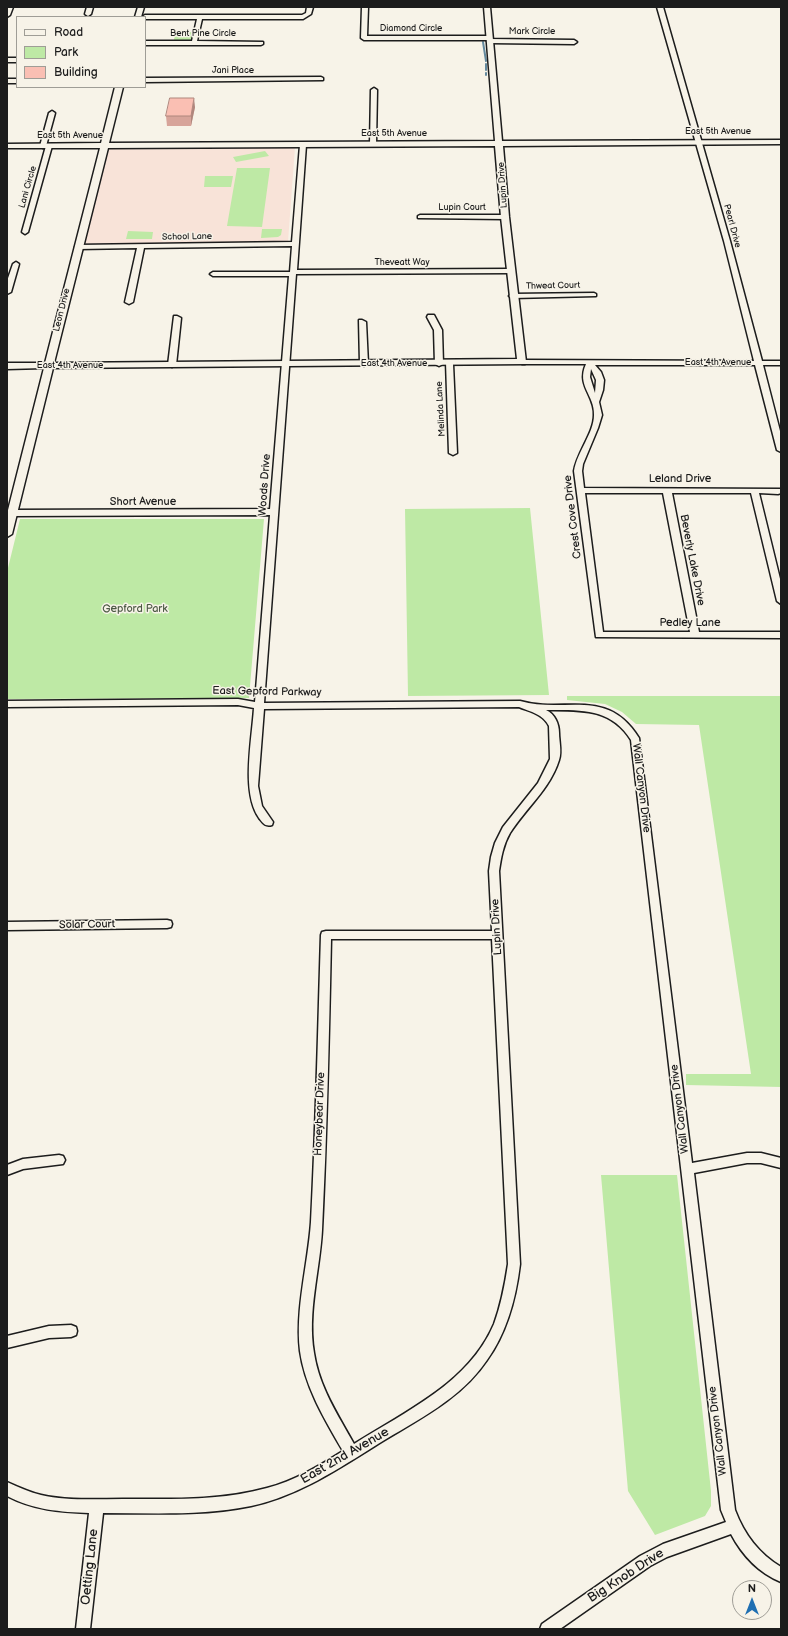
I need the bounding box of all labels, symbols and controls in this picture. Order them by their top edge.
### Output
legend [16,16,146,88]
street label: Diamond Circle [380,24,442,34]
text: Road [54,25,83,40]
street label: Mark Circle [509,27,555,37]
street label: Bent Pine Circle [170,29,236,39]
text: Park [54,45,78,60]
text: Building [54,65,98,80]
street label: Jani Place [212,66,254,76]
street label: East 5th Avenue [685,127,751,137]
street label: East 5th Avenue [361,129,427,139]
street label: East 5th Avenue [37,131,103,141]
street label: Lupin Drive [496,162,510,208]
street label: Lani Circle [17,165,39,209]
street label: Lupin Court [438,203,486,213]
street label: Pearl Drive [721,203,743,249]
street label: School Lane [162,231,212,243]
street label: Theveatt Way [375,258,429,268]
street label: Thweat Court [526,280,580,292]
street label: Leon Drive [51,287,73,333]
street label: East 4th Avenue [685,358,751,368]
street label: East 4th Avenue [361,359,427,369]
street label: East 4th Avenue [37,361,103,371]
street label: Melinda Lane [434,381,448,437]
street label: Woods Drive [256,453,274,517]
street label: Leland Drive [649,472,711,486]
street label: Crest Cove Drive [561,474,585,560]
street label: Short Avenue [110,495,176,509]
street label: Beverly Lake Drive [677,513,707,607]
park label: Gepford Park [102,602,168,616]
street label: Pedley Lane [660,616,720,630]
street label: East Gepford Parkway [212,684,322,700]
street label: Wall Canyon Drive [629,743,653,833]
street label: Lupin Drive [489,898,505,956]
street label: Solar Court [59,918,115,932]
street label: Wall Canyon Drive [668,1064,692,1154]
street label: Honeybear Drive [312,1072,328,1156]
street label: Wall Canyon Drive [706,1386,730,1476]
street label: East 2nd Avenue [298,1424,392,1488]
street label: Oetting Lane [78,1528,102,1606]
street label: Big Knob Drive [585,1546,667,1606]
north arrow [732,1580,772,1620]
text: N [748,1582,756,1595]

